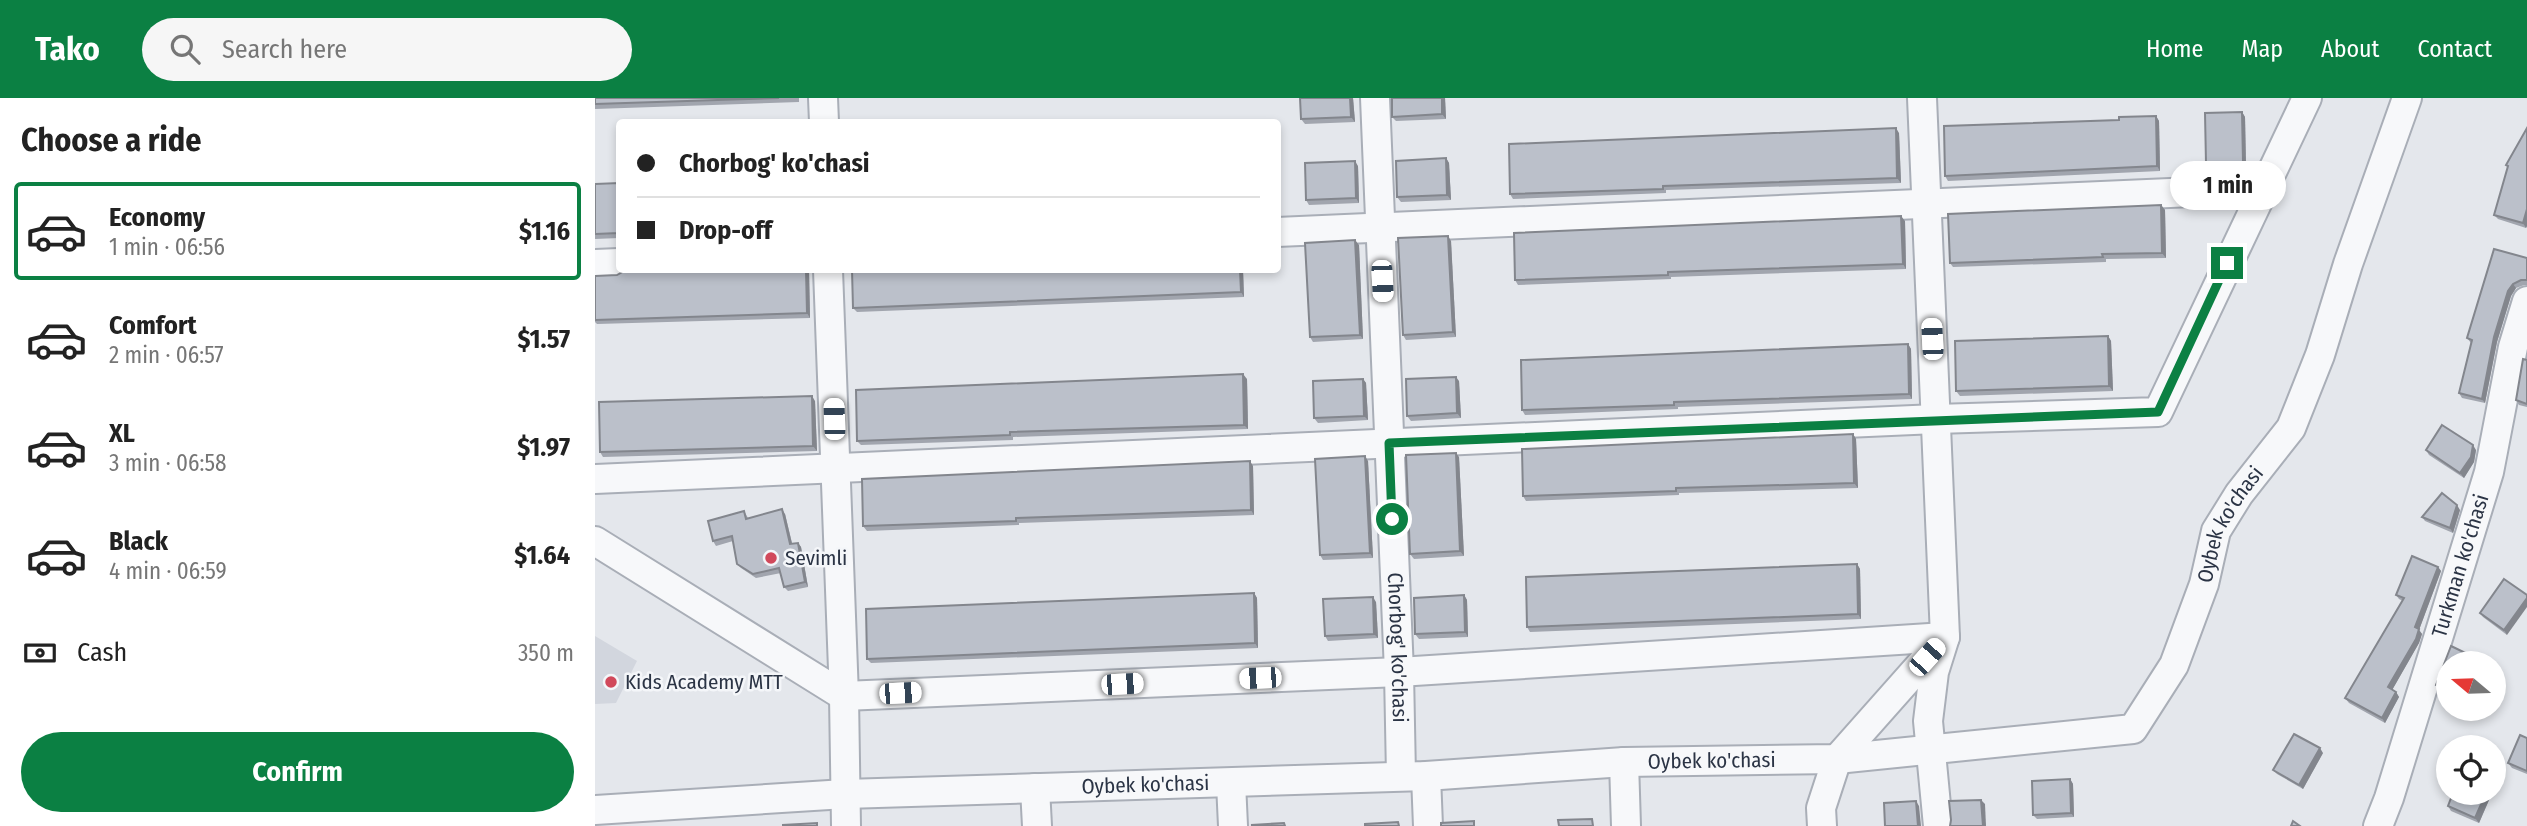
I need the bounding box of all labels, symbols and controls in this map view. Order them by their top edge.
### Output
search box [142,18,632,81]
text: Tako [35,29,100,69]
icon: search [166,30,204,68]
text: Search here [222,34,347,65]
text: Home [2146,35,2203,63]
text: Map [2241,35,2283,63]
text: About [2321,35,2379,63]
text: Contact [2417,35,2492,63]
text: Choose a ride [21,121,202,159]
text: Chorbog' ko'chasi [679,148,870,179]
callout: 1 min [2169,162,2285,211]
text: 1 min [2203,171,2253,199]
icon: car [25,200,88,263]
text: Economy [109,202,205,233]
text: Drop-off [679,215,772,246]
text: $1.16 [519,216,570,247]
text: 1 min · 06:56 [109,233,225,261]
route end [2211,247,2243,279]
car [1371,259,1394,303]
icon: car [25,308,88,371]
text: Comfort [109,310,197,341]
car [1921,317,1944,361]
text: $1.57 [518,324,570,355]
text: 2 min · 06:57 [109,341,224,369]
car [823,398,846,440]
icon: car [25,416,88,479]
text: XL [109,418,135,449]
text: $1.97 [517,432,570,463]
text: 3 min · 06:58 [109,449,226,477]
street label: Oybek ko'chasi [2192,461,2269,585]
street label: Turkman ko'chasi [2426,491,2494,641]
route start [1376,503,1408,535]
icon: car [25,524,88,587]
text: Black [109,526,168,557]
text: $1.64 [514,540,570,571]
place label: Sevimli [785,545,847,571]
marker: Sevimli [763,550,779,566]
text: 4 min · 06:59 [109,557,227,585]
street label: Chorbog' ko'chasi [1382,572,1413,723]
icon: cash [21,634,59,672]
car [1906,634,1949,680]
text: Cash [77,637,127,668]
text: 350 m [518,639,574,667]
north arrow [2436,651,2506,721]
map controls [2436,651,2506,805]
car [1239,667,1282,689]
place label: Kids Academy MTT [625,669,783,695]
car [1101,672,1144,696]
marker: Kids Academy MTT [603,674,619,690]
car [879,681,922,705]
button: Confirm [21,732,574,812]
button: locate [2436,735,2506,805]
street label: Oybek ko'chasi [1648,747,1776,775]
street label: Oybek ko'chasi [1081,770,1210,800]

